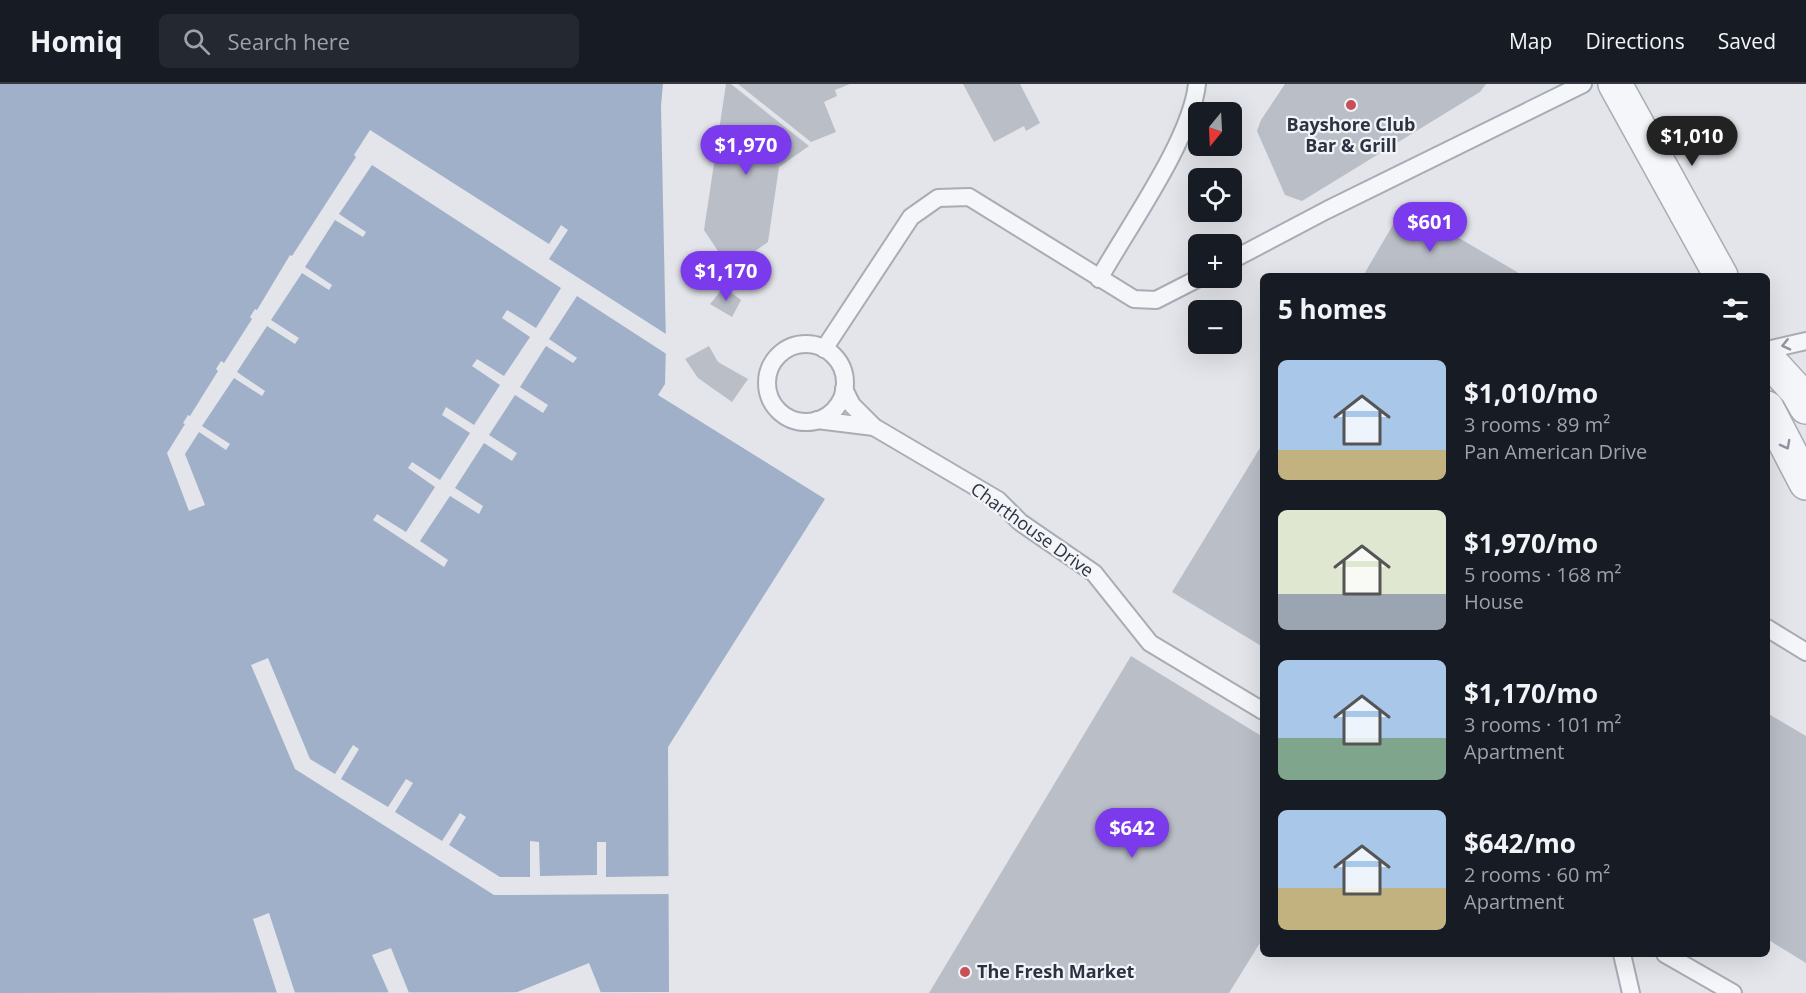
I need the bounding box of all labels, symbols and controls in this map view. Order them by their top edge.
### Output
search box [159,14,579,68]
text: Homiq [30,22,123,60]
icon: search [180,25,213,58]
text: Search here [228,26,350,56]
text: Map [1509,27,1552,55]
text: Directions [1585,27,1685,55]
text: Saved [1718,27,1776,55]
marker: Bayshore Club Bar & Grill [1344,98,1358,112]
north arrow [1188,102,1242,156]
map controls [1188,102,1242,354]
place label: Bayshore Club Bar & Grill [1287,112,1415,157]
pin: $1,010 [1643,116,1741,167]
text: $1,010 [1661,122,1723,149]
pin: $1,970 [697,125,795,176]
text: $1,970 [715,131,777,158]
button: locate [1188,168,1242,222]
pin: $601 [1394,202,1466,253]
text: $601 [1407,208,1453,235]
button: + [1188,234,1242,288]
pin: $1,170 [677,251,775,302]
text: $1,170 [695,257,757,284]
text: 5 homes [1278,291,1387,327]
icon: filters [1719,293,1752,326]
button: − [1188,300,1242,354]
one-way arrow [1782,338,1792,351]
text: $1,010/mo [1464,375,1598,411]
icon: home [1326,384,1398,456]
text: 3 rooms · 89 m² [1464,411,1610,438]
text: Pan American Drive [1464,438,1647,465]
one-way arrow [1779,439,1791,450]
street label: Charthouse Drive [966,476,1099,582]
text: $1,970/mo [1464,525,1598,561]
icon: home [1326,534,1398,606]
text: 5 rooms · 168 m² [1464,561,1622,588]
text: House [1464,588,1524,615]
text: $1,170/mo [1464,675,1598,711]
icon: home [1326,684,1398,756]
text: 3 rooms · 101 m² [1464,711,1622,738]
text: Apartment [1464,738,1564,765]
pin: $642 [1096,808,1168,859]
text: $642 [1109,814,1155,841]
text: $642/mo [1464,825,1576,861]
icon: home [1326,834,1398,906]
text: 2 rooms · 60 m² [1464,861,1610,888]
text: Apartment [1464,888,1564,915]
place label: The Fresh Market [977,959,1135,983]
marker: The Fresh Market [958,965,972,979]

